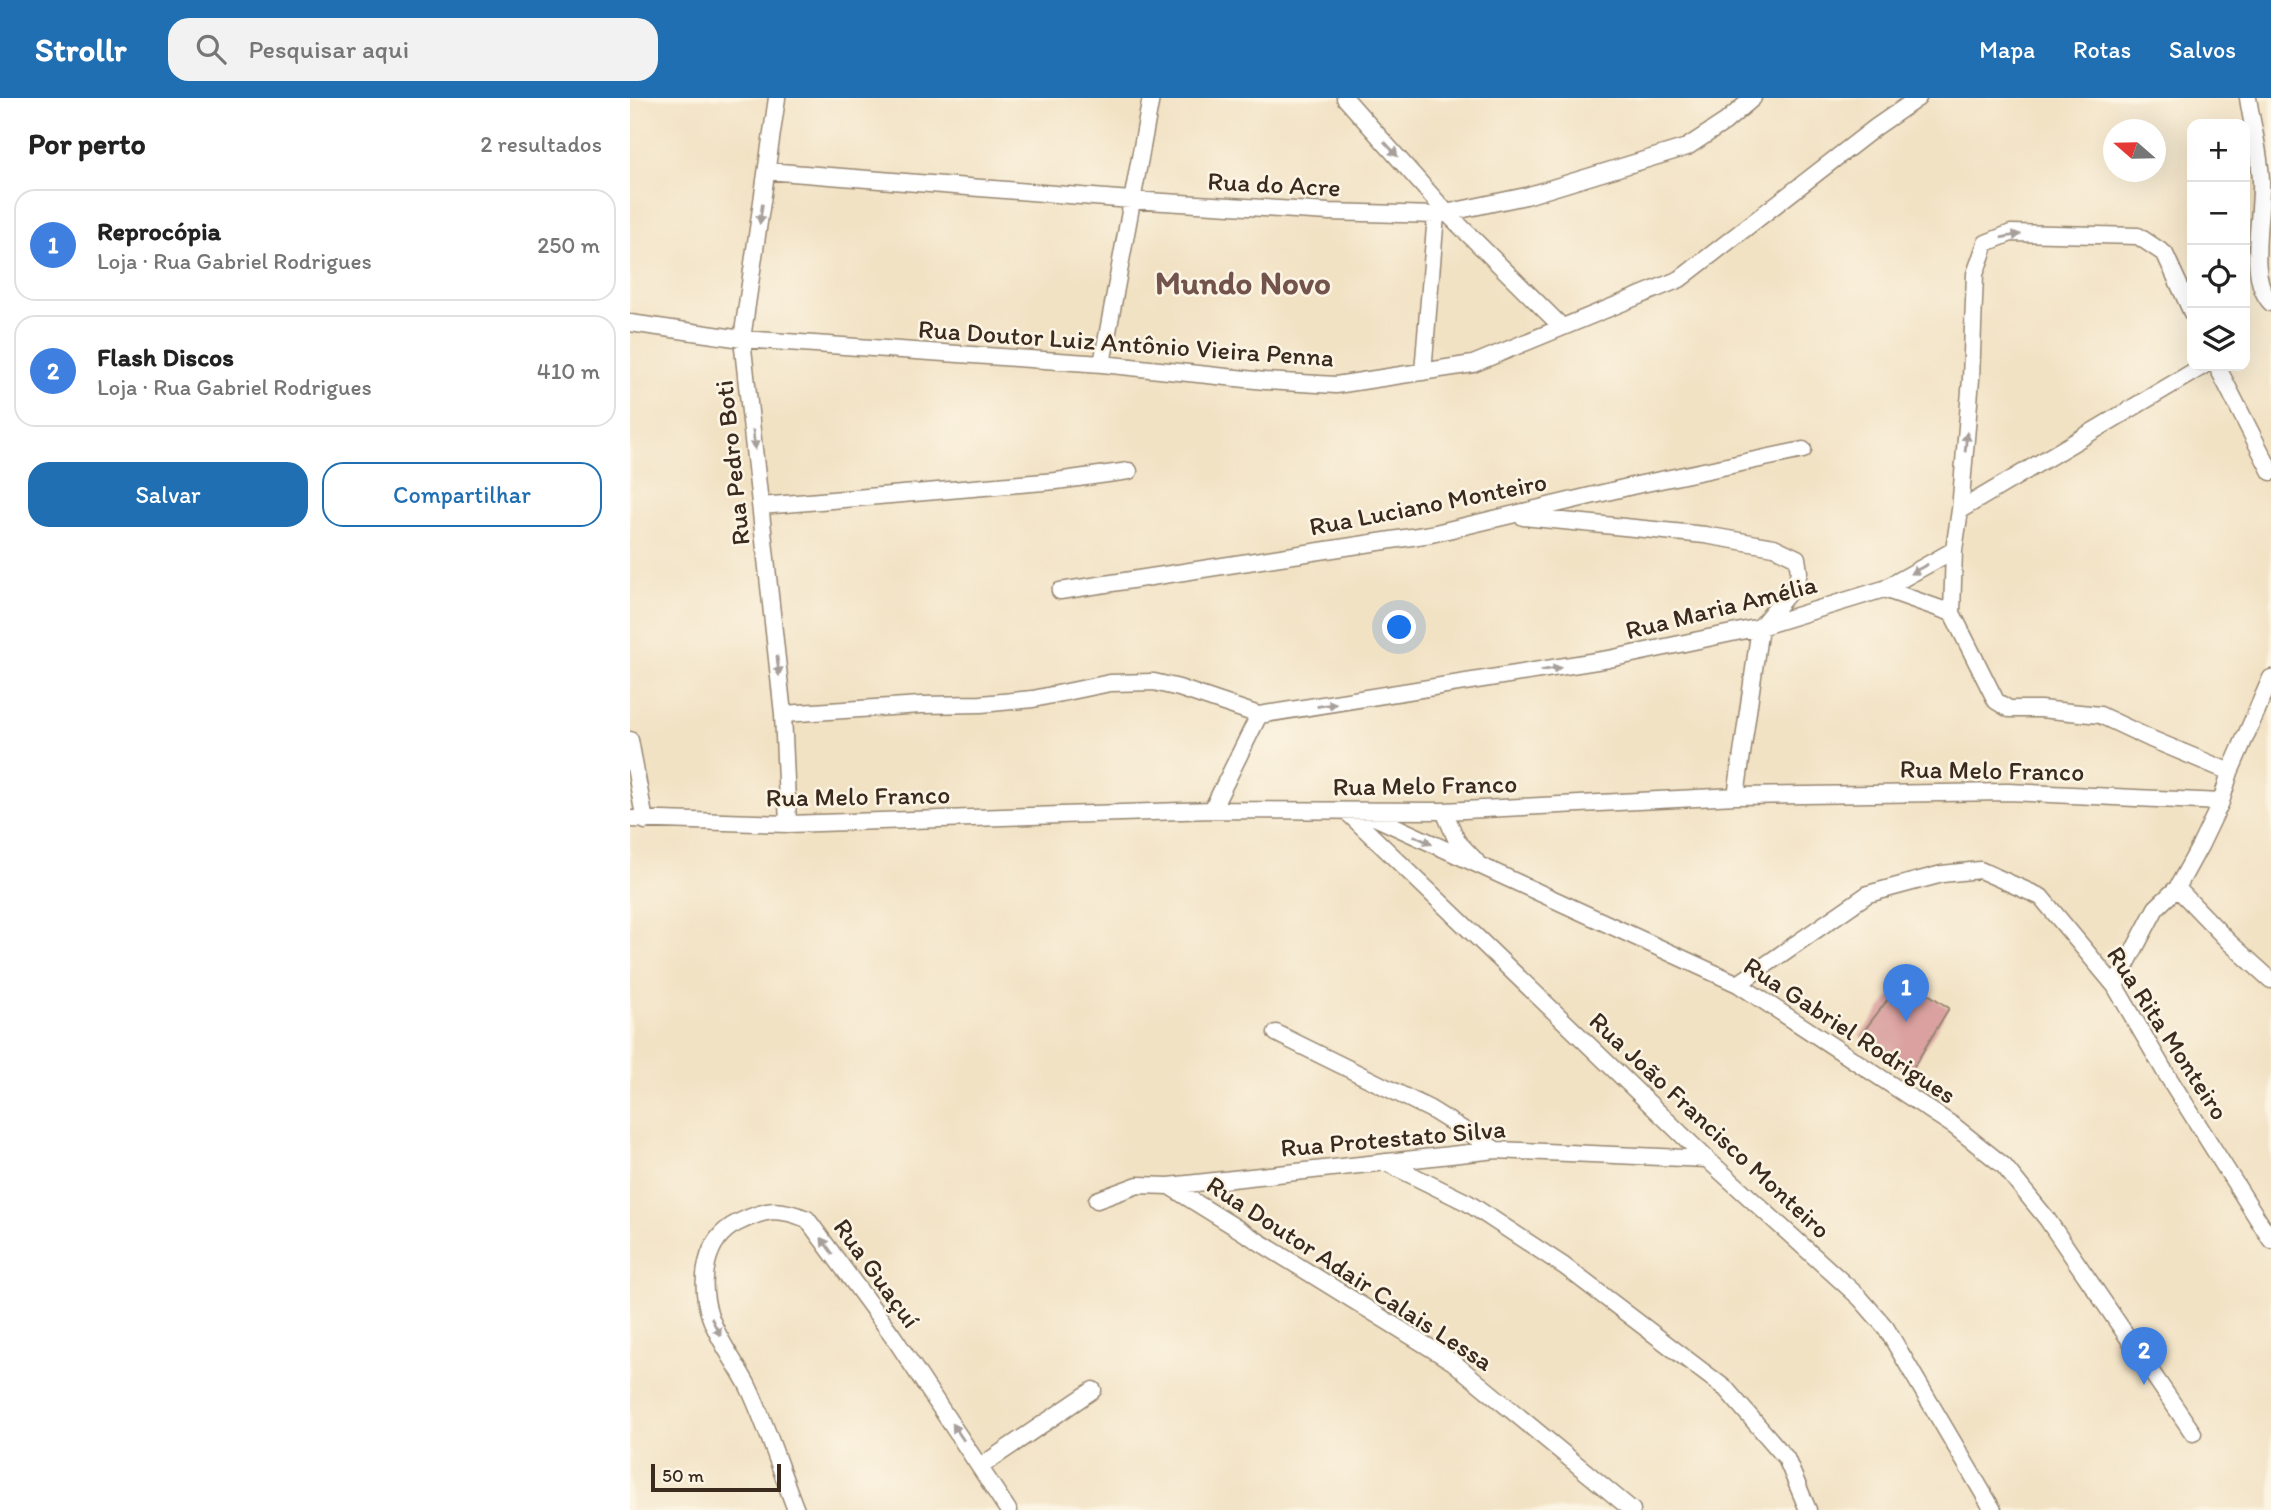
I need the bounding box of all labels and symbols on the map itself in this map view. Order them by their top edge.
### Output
north arrow [2103,119,2166,182]
one-way arrow [1383,140,1399,158]
street label: Rua do Acre [1207,165,1341,203]
one-way arrow [755,203,766,225]
one-way arrow [2000,230,2022,241]
district label: Mundo Novo [1155,263,1331,302]
street label: Rua Doutor Luiz Antônio Vieira Penna [917,312,1335,374]
street label: Rua Pedro Boti [707,379,757,547]
one-way arrow [748,429,759,451]
one-way arrow [1961,431,1972,453]
street label: Rua Luciano Monteiro [1307,465,1549,543]
one-way arrow [1909,563,1929,575]
street label: Rua Maria Amélia [1622,568,1821,646]
your location [1382,610,1416,644]
one-way arrow [773,655,784,677]
one-way arrow [1540,663,1562,674]
one-way arrow [1316,699,1338,710]
street label: Rua Melo Franco [1899,752,2085,788]
street label: Rua Melo Franco [1332,767,1518,803]
street label: Rua Melo Franco [765,778,951,814]
one-way arrow [1413,834,1433,846]
street label: Rua Rita Monteiro [2100,940,2236,1126]
street label: Rua Gabriel Rodrigues [1738,949,1962,1111]
pin: 1 [1883,964,1929,1022]
street label: Rua João Francisco Monteiro [1583,1005,1837,1245]
street label: Rua Protestato Silva [1279,1112,1507,1164]
street label: Rua Doutor Adair Calais Lessa [1201,1168,1500,1378]
street label: Rua Guaçuí [827,1212,928,1334]
one-way arrow [821,1237,835,1255]
one-way arrow [710,1318,722,1337]
pin: 2 [2121,1327,2167,1385]
one-way arrow [951,1423,965,1441]
scale bar [651,1461,780,1493]

